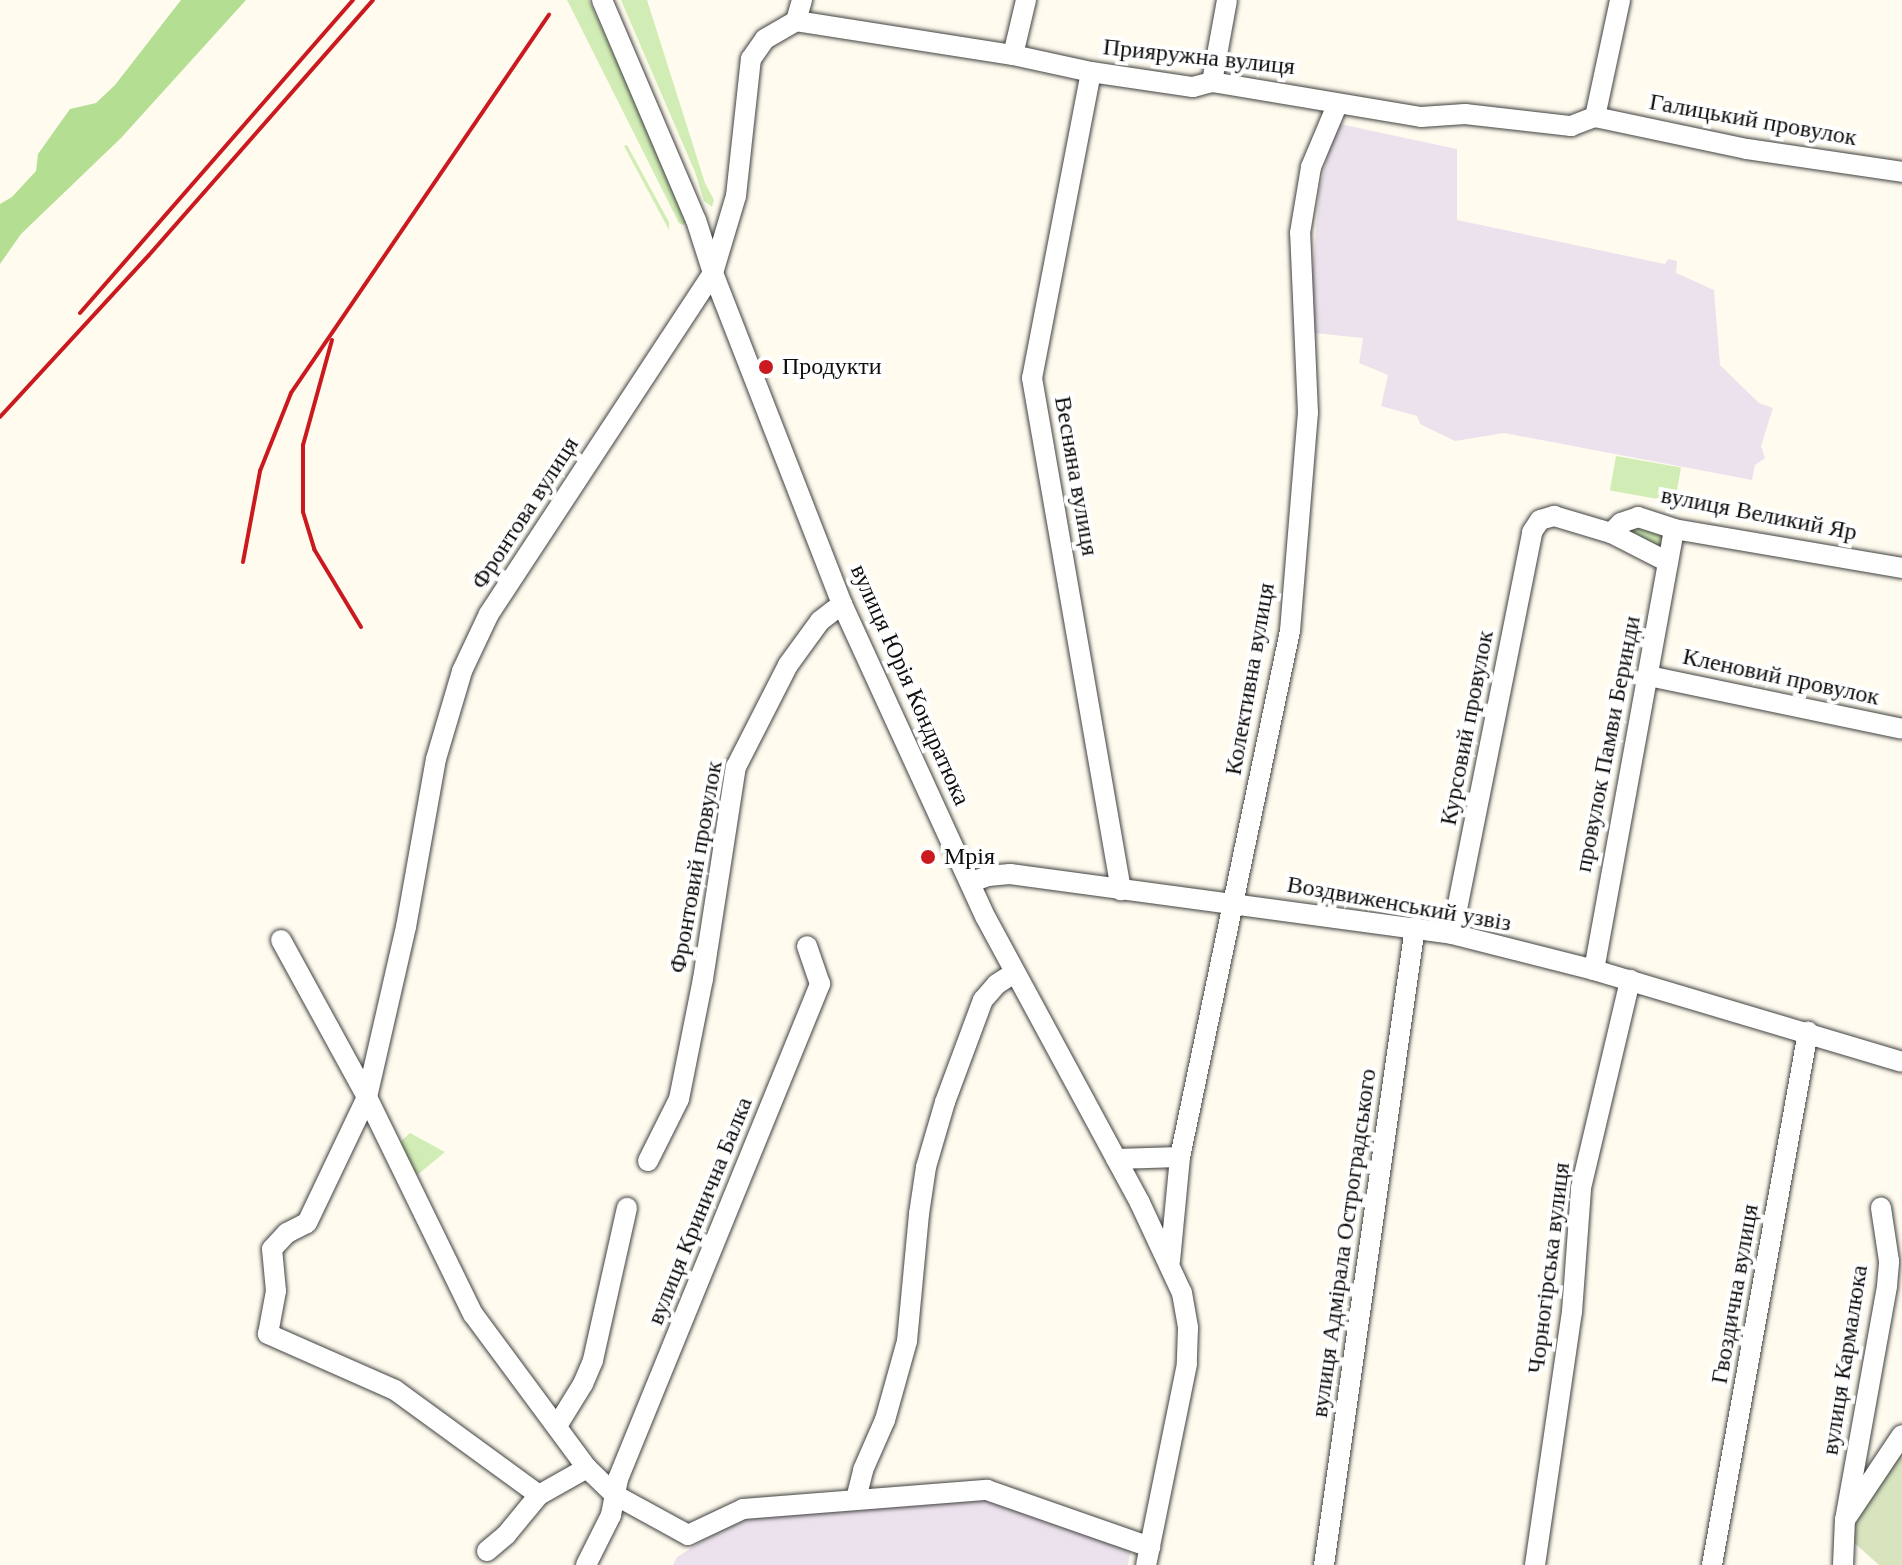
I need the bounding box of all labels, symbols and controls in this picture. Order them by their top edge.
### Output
street label: Прияружна вулиця [1102,33,1296,81]
street label: Галицький провулок [1647,88,1859,152]
place label: Продукти [782,353,882,381]
marker: Продукти [757,358,775,376]
street label: Весняна вулиця [1048,394,1104,558]
street label: Фронтова вулиця [465,431,585,595]
street label: вулиця Великий Яр [1659,481,1859,547]
street label: вулиця Юрія Кондратюка [844,560,976,810]
street label: Колективна вулиця [1219,581,1281,777]
street label: провулок Памви Беринди [1569,613,1647,875]
street label: Курсовий провулок [1434,628,1500,828]
street label: Кленовий провулок [1680,642,1882,712]
street label: Фронтовий провулок [663,759,729,975]
place label: Мрія [944,843,995,871]
marker: Мрія [919,848,937,866]
street label: Воздвиженський узвіз [1285,870,1513,938]
street label: вулиця Адмірала Остроградського [1305,1067,1383,1419]
street label: вулиця Кринична Балка [641,1093,759,1329]
street label: Чорногірська вулиця [1522,1161,1576,1375]
street label: Гвоздична вулиця [1705,1202,1765,1386]
street label: вулиця Кармалюка [1816,1263,1874,1457]

